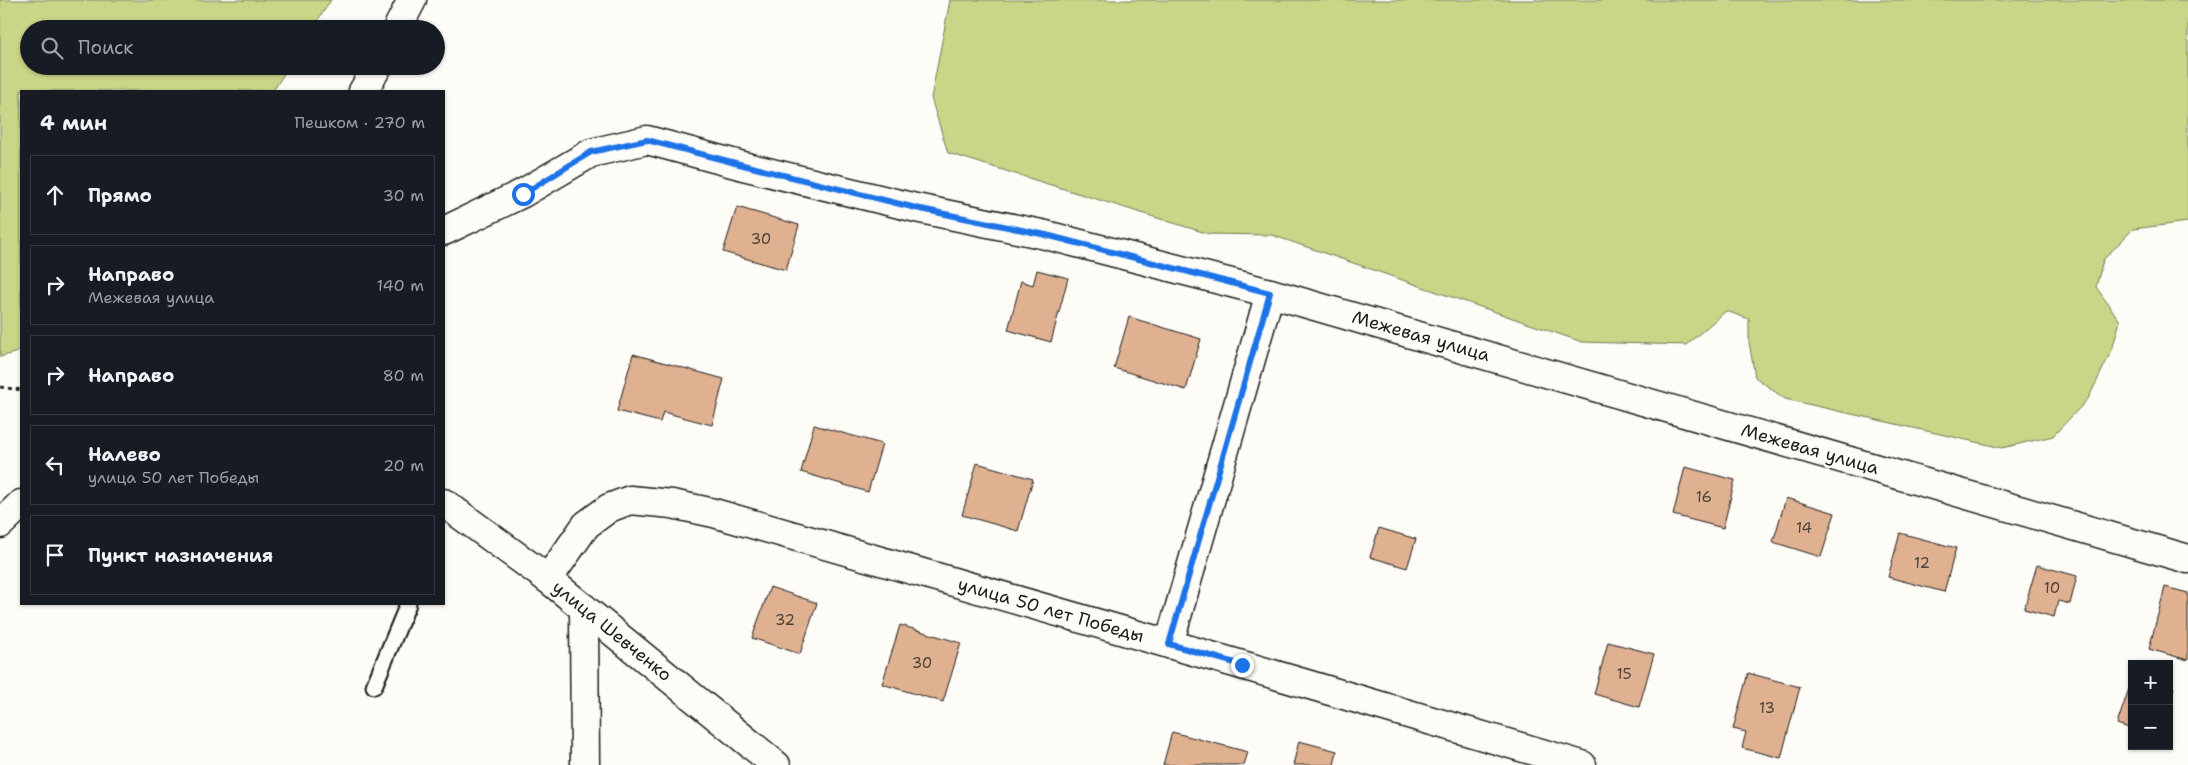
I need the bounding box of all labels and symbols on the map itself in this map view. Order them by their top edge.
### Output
route start [512,183,535,206]
house number: 30 [751,229,771,249]
street label: Межевая улица [1349,305,1493,367]
street label: Межевая улица [1738,418,1882,480]
house number: 16 [1696,487,1712,507]
house number: 14 [1796,518,1812,538]
house number: 12 [1914,553,1930,573]
street label: улица 50 лет Победы [955,572,1147,648]
street label: улица Шевченко [547,575,677,687]
house number: 10 [2044,578,2060,598]
house number: 32 [775,610,795,630]
house number: 30 [912,653,932,673]
route end [1231,654,1254,677]
house number: 15 [1616,664,1632,684]
house number: 13 [1759,698,1775,718]

